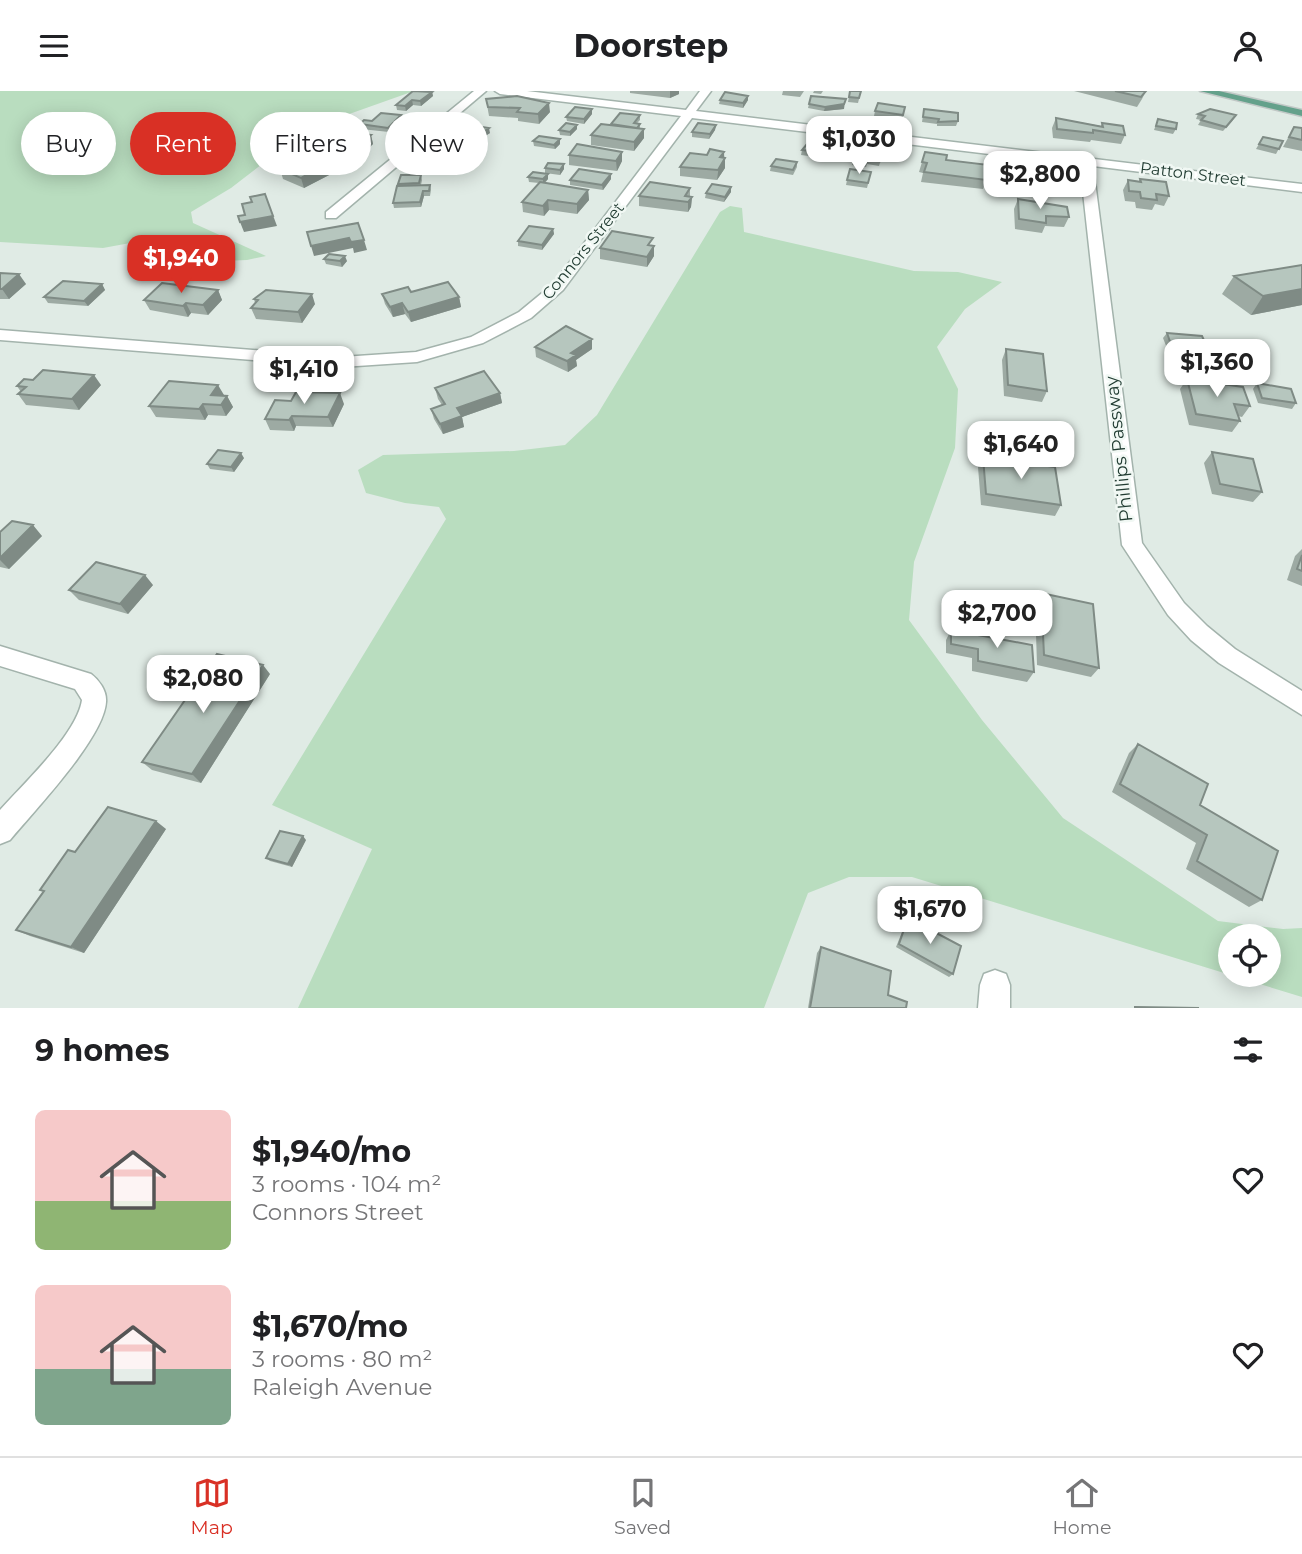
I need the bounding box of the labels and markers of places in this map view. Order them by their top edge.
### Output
pin: $1,030 [802,116,916,176]
pin: $2,800 [983,151,1097,211]
pin: $1,940 [124,235,238,295]
pin: $1,360 [1160,339,1274,399]
pin: $1,410 [247,347,361,406]
pin: $1,640 [964,421,1078,481]
pin: $2,700 [940,591,1054,650]
pin: $2,080 [146,655,260,715]
pin: $1,670 [873,887,987,946]

